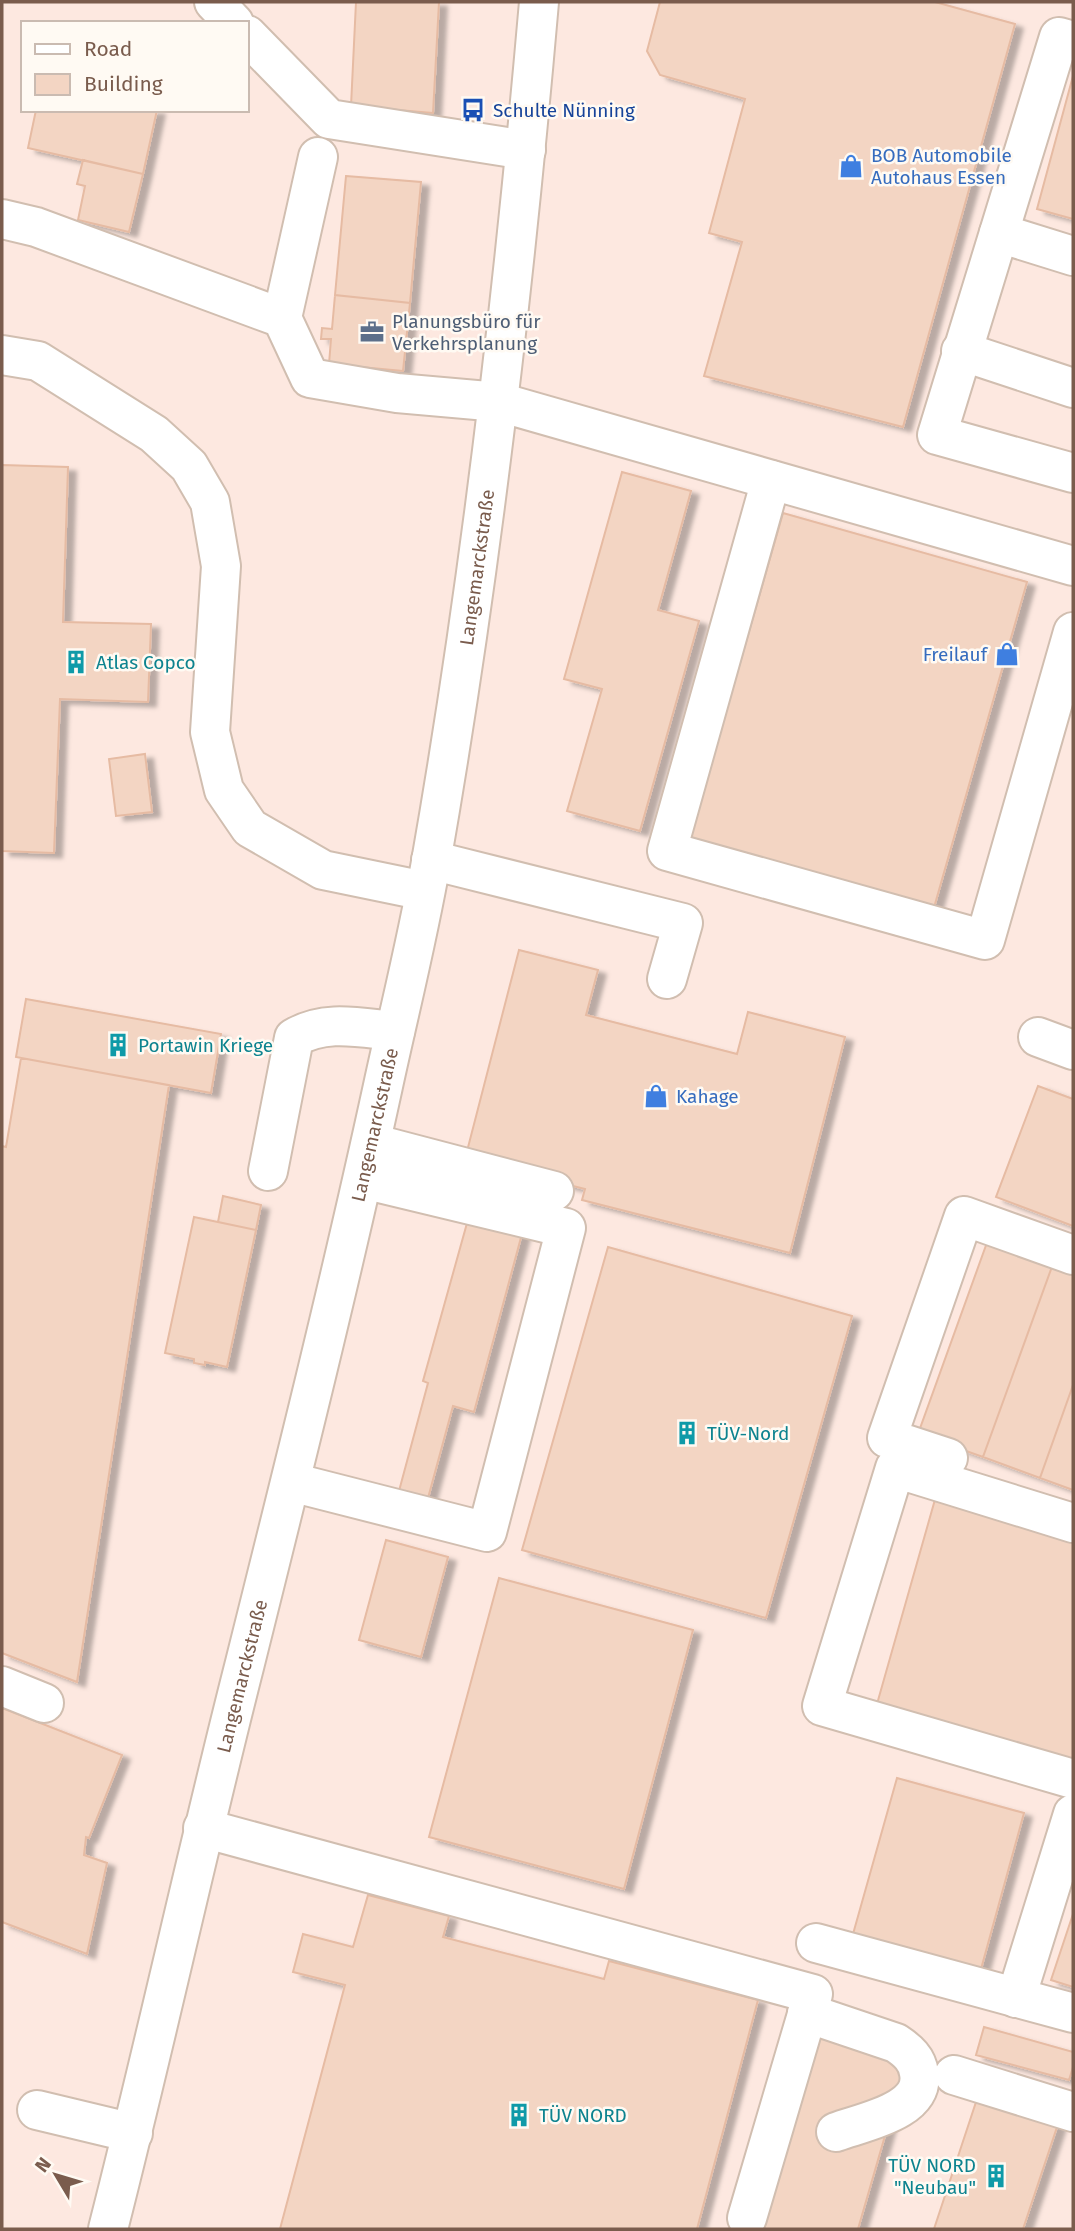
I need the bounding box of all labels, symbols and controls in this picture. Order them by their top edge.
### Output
legend [21,21,248,112]
text: Road [84,36,132,62]
text: Building [84,71,163,97]
bus stop icon: Schulte Nünning [459,96,487,124]
place label: Schulte Nünning [493,99,635,122]
place label: BOB Automobile Autohaus Essen [871,144,1012,189]
shop icon: BOB Automobile Autohaus Essen [837,152,865,180]
place label: Planungsbüro für Verkehrsplanung [392,310,541,355]
office icon: Planungsbüro für Verkehrsplanung [358,318,386,346]
street label: Langemarckstraße [454,488,499,647]
shop icon: Freilauf [993,640,1021,668]
place label: Freilauf [923,643,989,666]
building icon: Atlas Copco [62,648,90,676]
place label: Atlas Copco [96,651,196,674]
building icon: Portawin Kriege [104,1031,132,1059]
place label: Portawin Kriege [138,1034,273,1057]
street label: Langemarckstraße [346,1046,403,1204]
shop icon: Kahage [642,1082,670,1110]
place label: Kahage [676,1085,739,1108]
building icon: TÜV-Nord [673,1419,701,1447]
place label: TÜV-Nord [707,1422,789,1445]
street label: Langemarckstraße [212,1597,272,1755]
building icon: TÜV NORD [505,2101,533,2129]
place label: TÜV NORD [539,2104,627,2127]
north arrow [21,2140,91,2210]
text: N [30,2153,56,2177]
place label: TÜV NORD "Neubau" [888,2154,976,2199]
building icon: TÜV NORD "Neubau" [982,2162,1010,2190]

